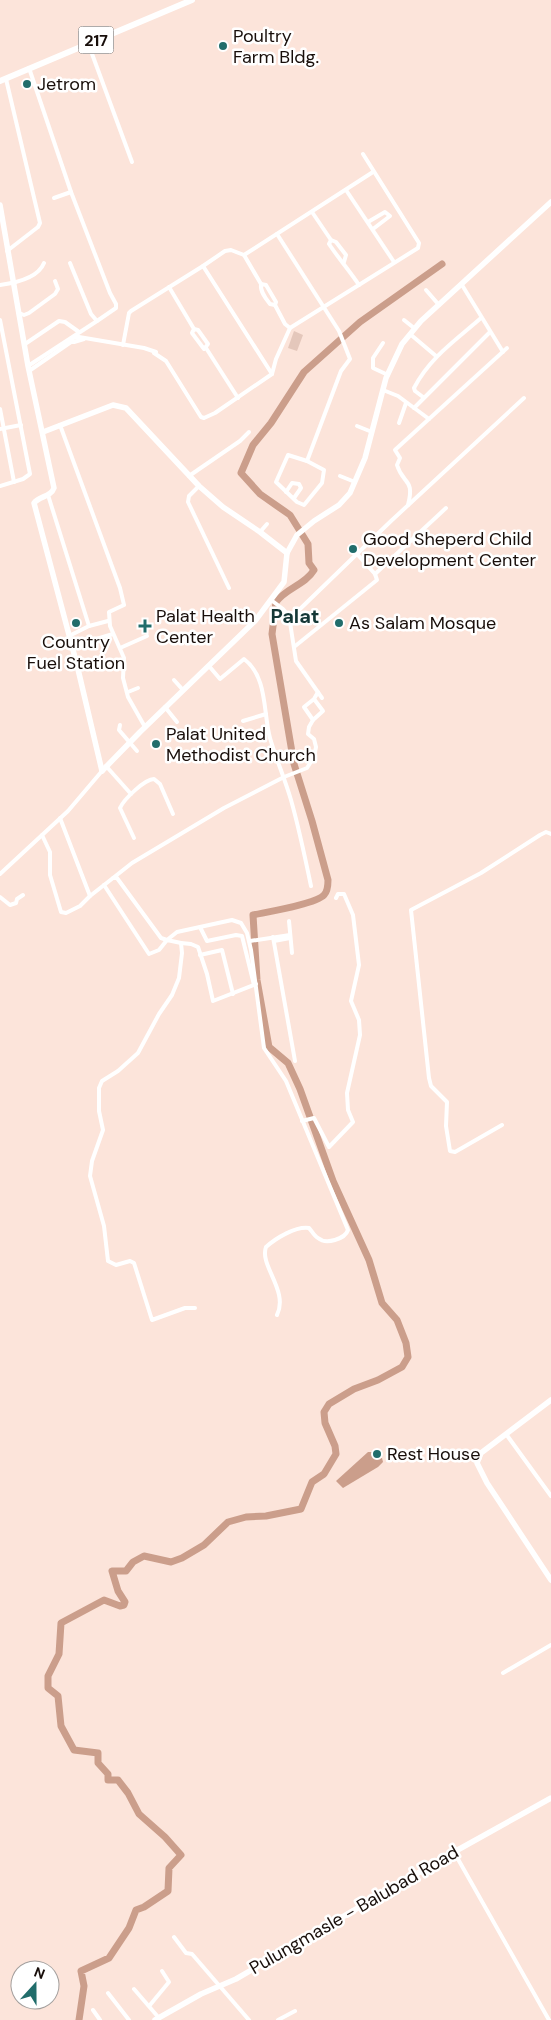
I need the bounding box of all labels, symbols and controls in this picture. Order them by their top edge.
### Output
place label: Poultry Farm Bldg. [233,24,319,69]
road number: 217 [78,26,114,54]
marker: Poultry Farm Bldg. [217,40,229,52]
place label: Jetrom [37,72,96,96]
marker: Jetrom [21,78,33,90]
place label: Good Sheperd Child Development Center [363,527,536,572]
marker: Good Sheperd Child Development Center [347,543,359,555]
district label: Palat [271,603,319,629]
place label: Palat Health Center [156,604,255,649]
place label: As Salam Mosque [349,611,496,635]
marker: Country Fuel Station [70,617,82,629]
marker: As Salam Mosque [333,617,345,629]
marker: Palat Health Center [138,619,152,633]
place label: Country Fuel Station [27,630,125,675]
place label: Palat United Methodist Church [166,722,316,767]
marker: Palat United Methodist Church [150,738,162,750]
place label: Rest House [387,1442,480,1466]
marker: Rest House [371,1448,383,1460]
street label: Pulungmasle - Balubad Road [245,1840,463,1980]
north arrow [10,1960,60,2010]
text: N [32,1963,48,1983]

